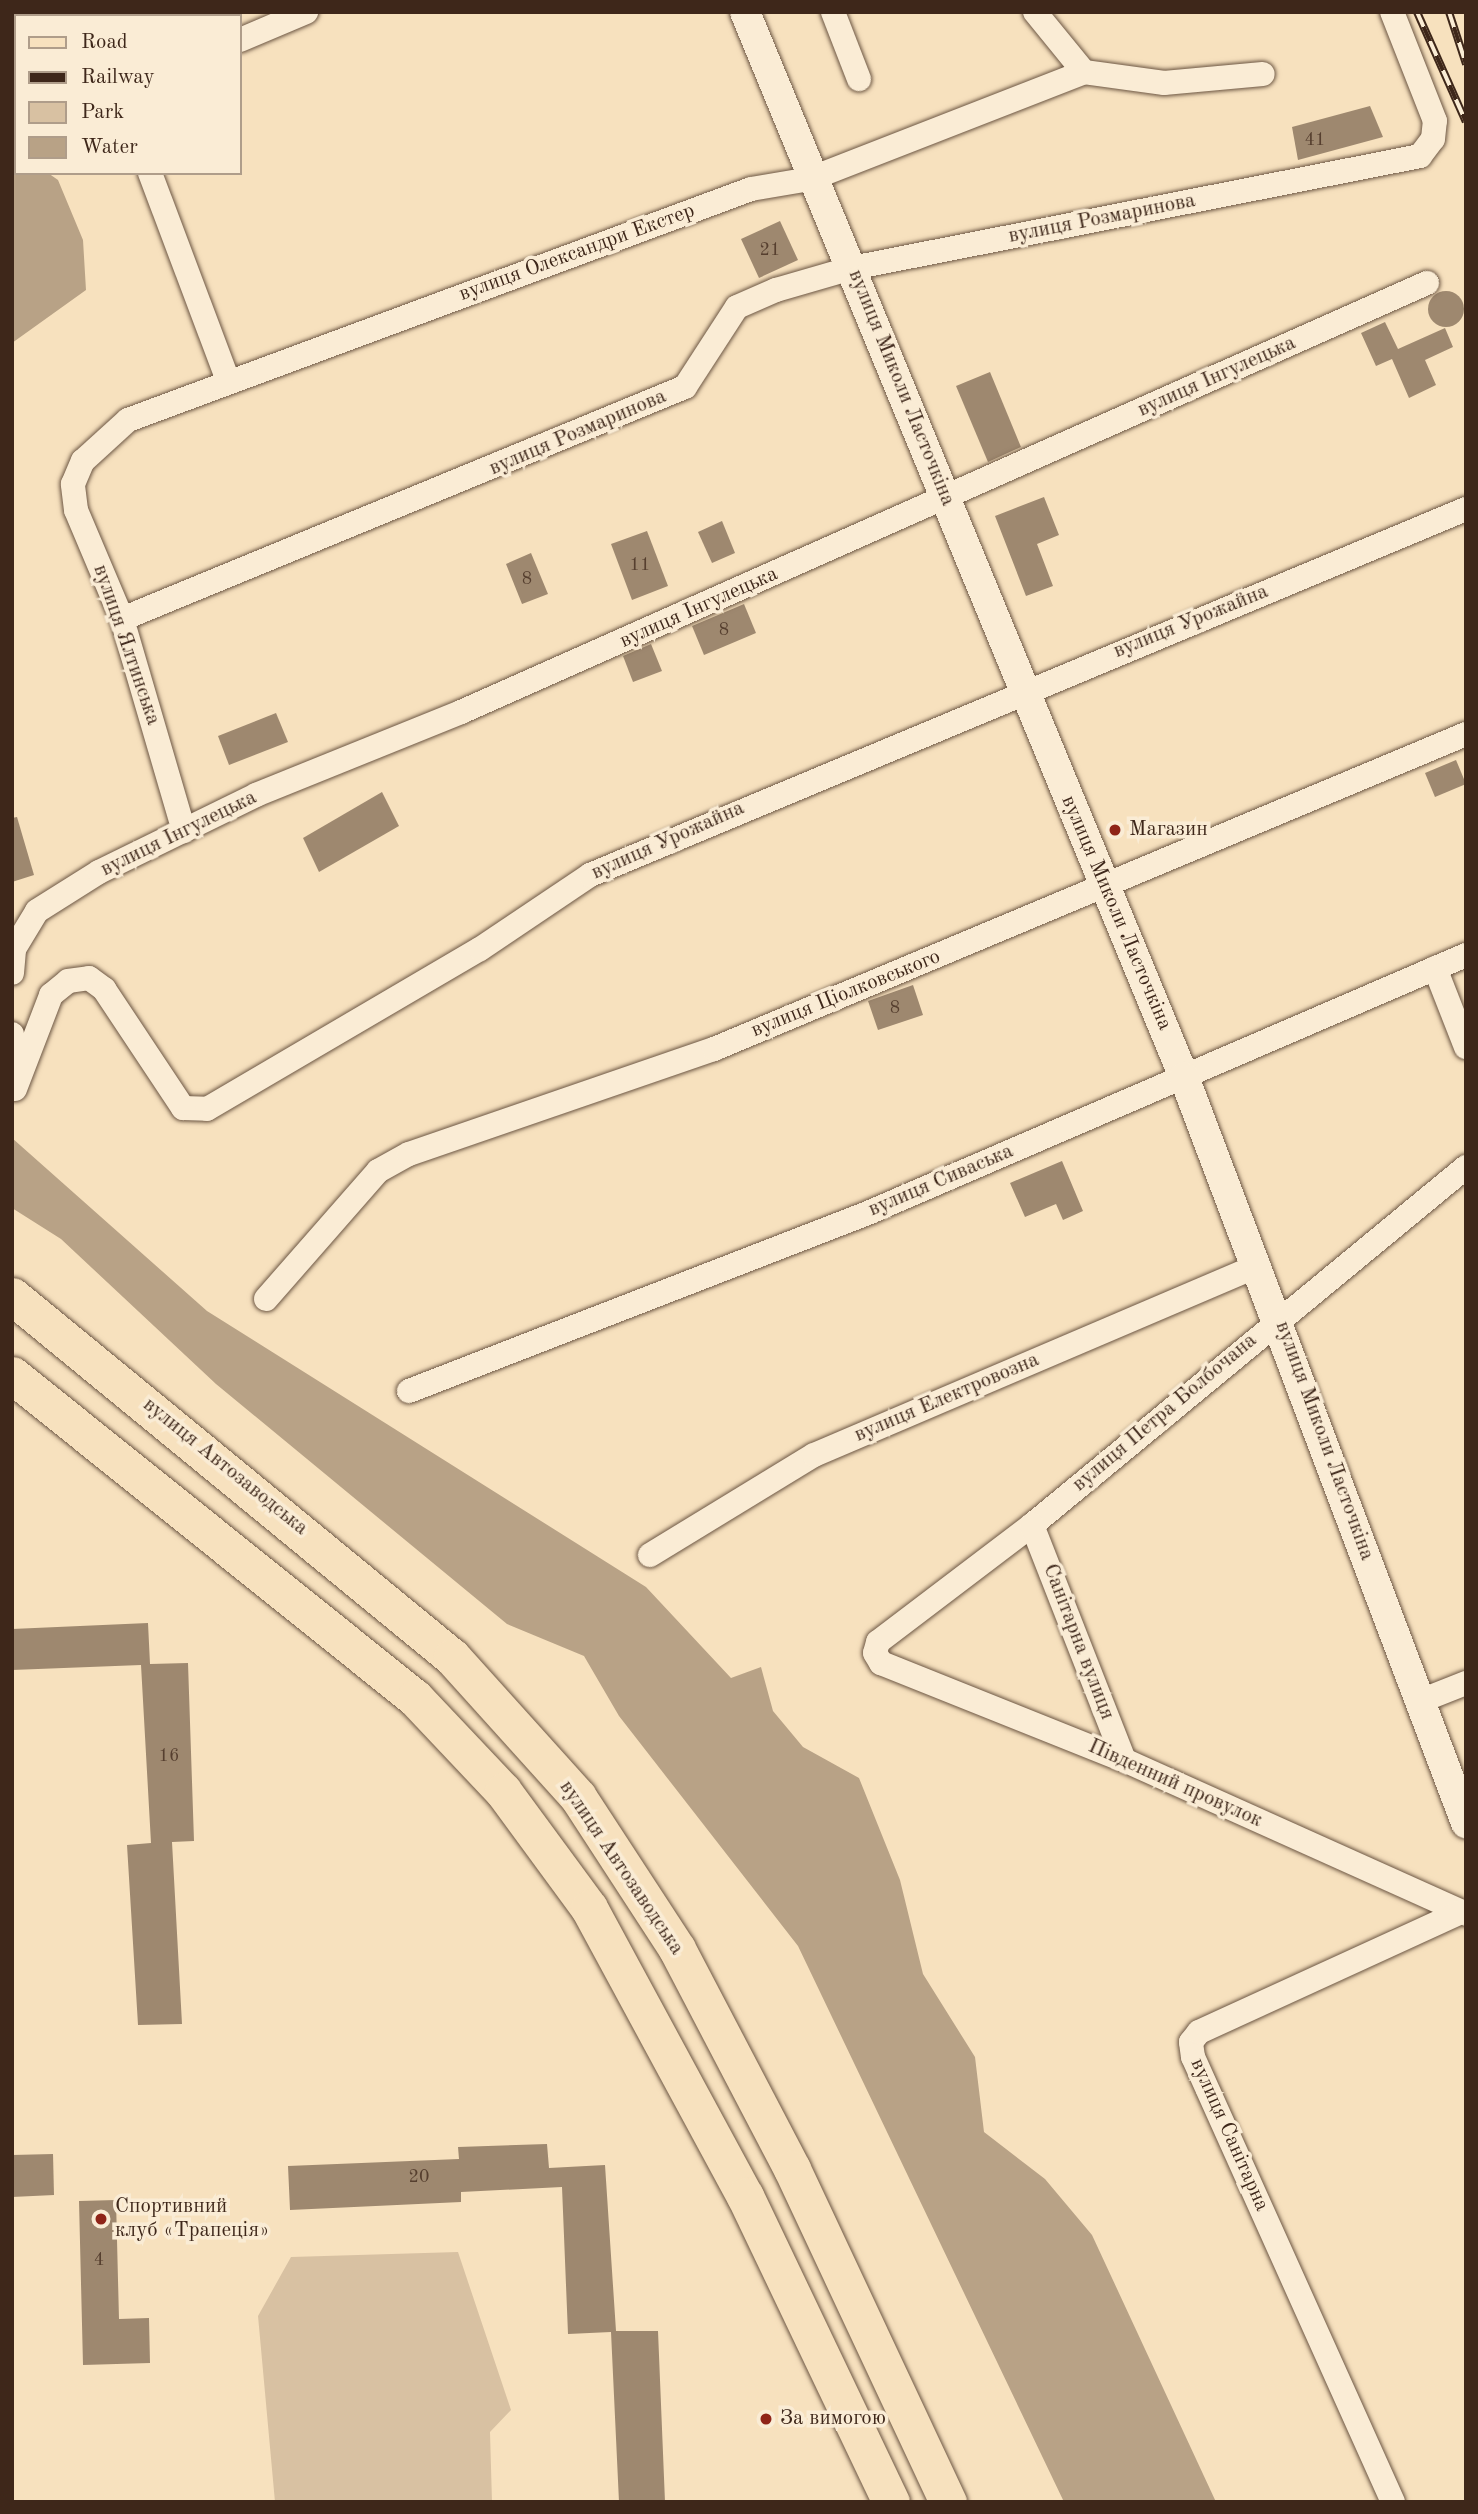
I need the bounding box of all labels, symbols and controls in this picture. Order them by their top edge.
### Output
legend [14,14,242,175]
text: Road [81,32,128,53]
text: Railway [81,67,155,88]
text: Park [81,102,124,123]
house number: 41 [1305,129,1325,151]
text: Water [81,137,138,158]
street label: вулиця Розмаринова [1006,189,1198,249]
street label: вулиця Олександри Екстер [456,199,698,307]
house number: 21 [760,239,780,261]
street label: вулиця Миколи Ласточкіна [842,266,960,510]
street label: вулиця Інгулецька [1134,331,1300,423]
street label: вулиця Розмаринова [486,384,670,482]
house number: 11 [630,554,650,576]
street label: вулиця Ялтинська [87,561,165,729]
street label: вулиця Інгулецька [616,562,782,654]
house number: 8 [522,568,532,590]
street label: вулиця Урожайна [1110,580,1272,664]
house number: 8 [719,619,729,641]
street label: вулиця Інгулецька [97,785,261,883]
street label: вулиця Миколи Ласточкіна [1055,792,1177,1034]
street label: вулиця Урожайна [588,796,748,886]
place label: Магазин [1129,817,1208,843]
marker: Магазин [1107,822,1123,838]
street label: вулиця Ціолковського [748,944,944,1044]
house number: 8 [890,997,900,1019]
street label: вулиця Сиваська [865,1139,1017,1223]
street label: вулиця Миколи Ласточкіна [1269,1318,1379,1564]
street label: вулиця Петра Болбочана [1068,1328,1262,1498]
street label: вулиця Електровозна [851,1348,1043,1448]
street label: вулиця Автозаводська [137,1393,313,1541]
street label: Санітарна вулиця [1037,1561,1119,1723]
street label: Південний провулок [1084,1734,1266,1834]
house number: 16 [159,1745,179,1767]
street label: вулиця Автозаводська [553,1776,689,1960]
street label: вулиця Санітарна [1184,2055,1274,2215]
house number: 20 [409,2166,429,2188]
place label: Спортивний клуб «Трапеція» [115,2194,269,2244]
marker: Спортивний клуб «Трапеція» [93,2211,109,2227]
house number: 4 [94,2249,104,2271]
place label: За вимогою [780,2406,886,2432]
marker: За вимогою [758,2411,774,2427]

